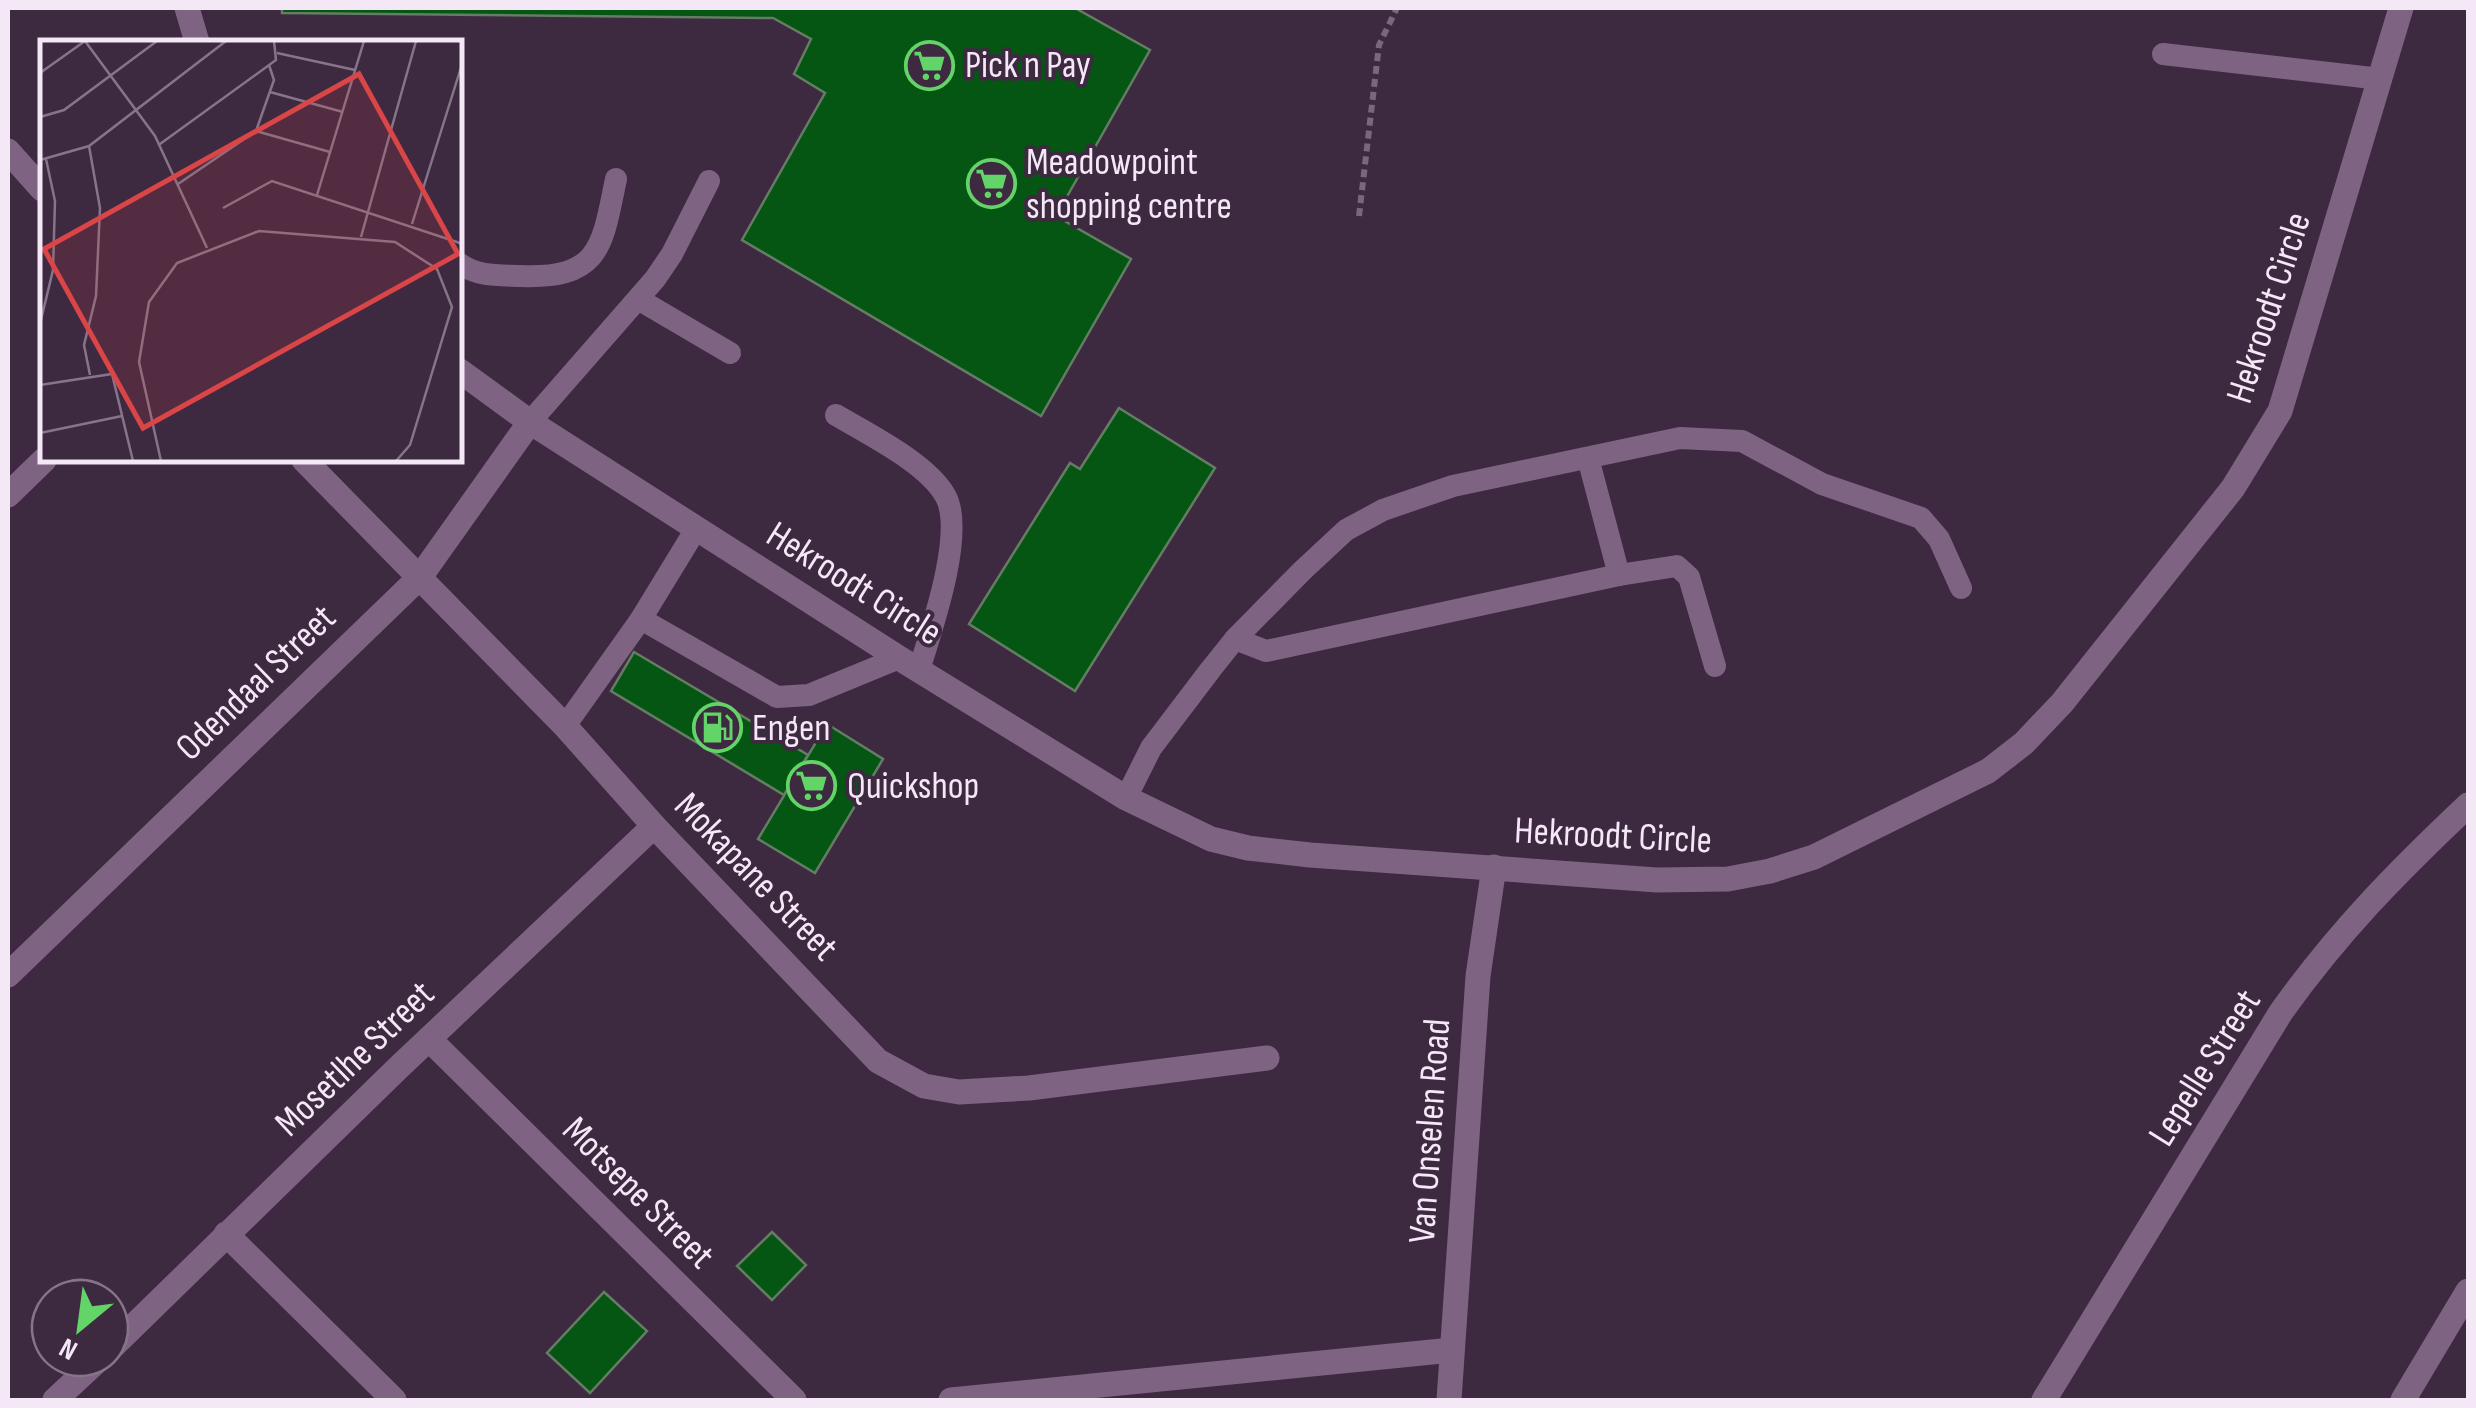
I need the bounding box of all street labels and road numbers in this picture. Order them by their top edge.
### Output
street label: Hekroodt Circle [2217,207,2321,409]
street label: Hekroodt Circle [758,513,950,655]
street label: Odendaal Street [167,596,345,770]
street label: Mokapane Street [665,784,847,970]
street label: Hekroodt Circle [1513,808,1713,864]
street label: Mosetlhe Street [266,972,444,1146]
street label: Lepelle Street [2139,982,2271,1154]
street label: Van Onselen Road [1400,1017,1460,1245]
street label: Motsepe Street [553,1108,723,1278]

